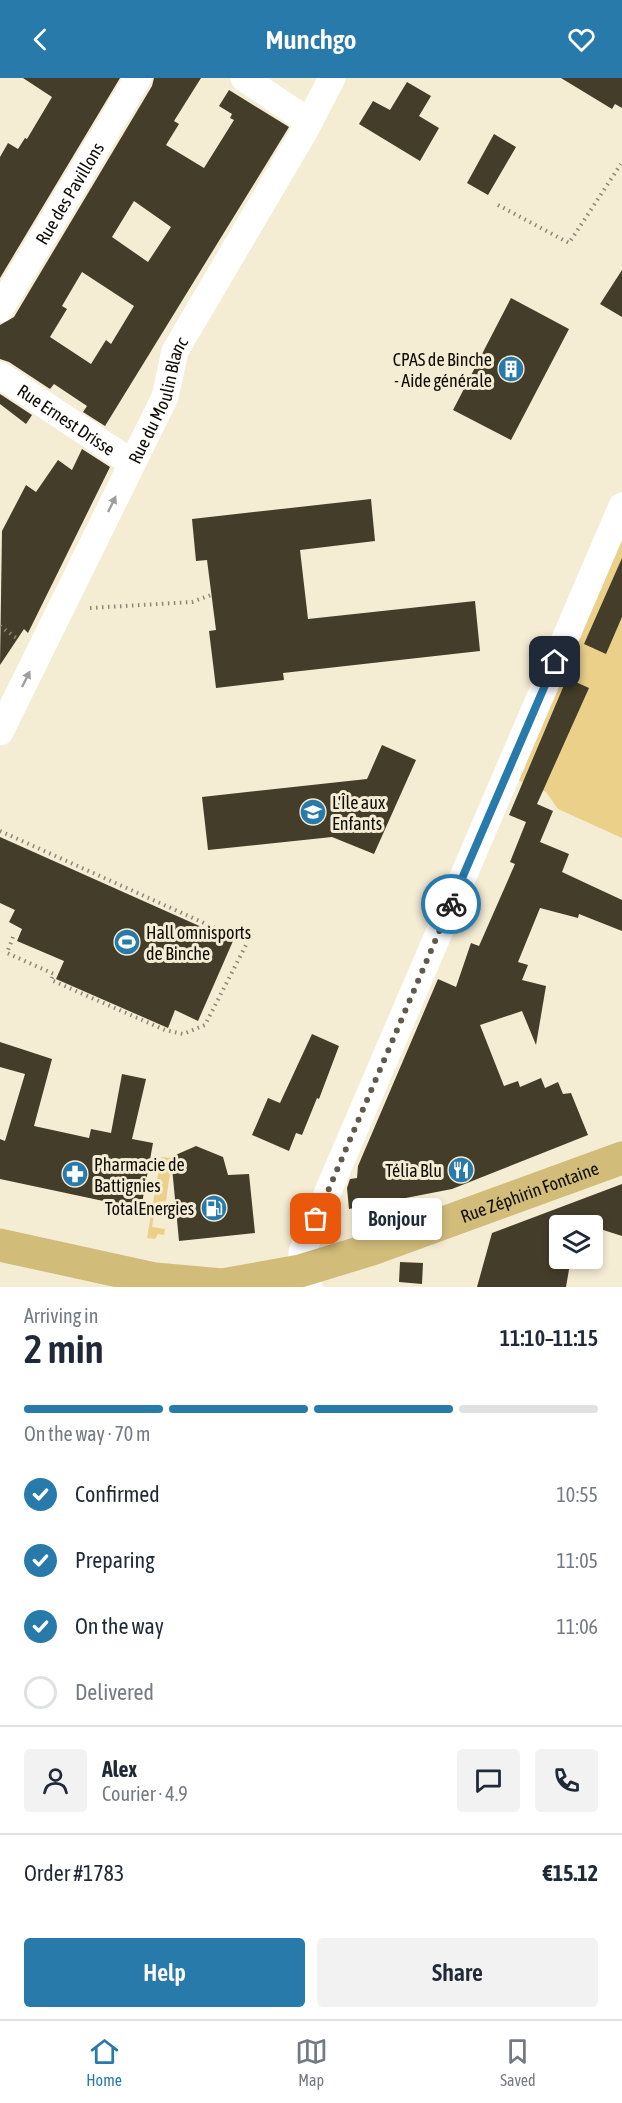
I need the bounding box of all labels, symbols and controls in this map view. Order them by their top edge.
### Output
icon: back [24,23,57,56]
icon: heart [565,23,598,56]
text: Munchgo [265,24,357,55]
street label: Rue des Pavillons [31,138,108,248]
street label: Rue du Moulin Blanc [123,333,192,467]
place label: CPAS de Binche - Aide générale [393,349,492,391]
building icon: CPAS de Binche - Aide générale [496,354,526,384]
street label: Rue Ernest Drisse [14,379,119,459]
one-way arrow [107,496,116,513]
pin [529,636,580,687]
icon: home [538,645,571,678]
one-way arrow [21,671,30,688]
place label: L'Île aux Enfants [332,792,385,834]
school or university icon: L'Île aux Enfants [298,797,328,827]
courier [421,874,481,934]
icon: bike [435,888,468,921]
place label: Hall omnisports de Binche [146,922,251,964]
sports icon: Hall omnisports de Binche [112,927,142,957]
place label: Pharmacie de Battignies [94,1154,185,1196]
restaurant icon: Télia Blu [446,1155,476,1185]
street label: Rue Zéphirin Fontaine [457,1157,601,1226]
pharmacy icon: Pharmacie de Battignies [60,1159,90,1189]
place label: Télia Blu [385,1160,442,1181]
fuel station icon: TotalEnergies [199,1193,229,1223]
pin [290,1193,341,1244]
place label: TotalEnergies [105,1198,194,1219]
callout: Bonjour [352,1198,442,1240]
icon: bag [299,1202,332,1235]
text: Bonjour [368,1207,426,1230]
map controls [549,1215,603,1269]
button: layers [549,1215,603,1269]
text: Arriving in [24,1304,98,1327]
text: 11:10–11:15 [500,1325,598,1351]
text: 2 min [24,1327,104,1371]
text: On the way · 70 m [24,1422,150,1445]
icon: check [24,1478,57,1511]
text: Confirmed [75,1481,160,1507]
text: 10:55 [556,1483,598,1506]
icon: check [24,1544,57,1577]
text: Preparing [75,1547,155,1573]
text: 11:05 [556,1549,598,1572]
icon: check [24,1610,57,1643]
text: On the way [75,1613,164,1639]
text: 11:06 [556,1615,598,1638]
text: Delivered [75,1679,154,1705]
button: person [24,1749,87,1812]
button: chat [457,1749,520,1812]
button: phone [535,1749,598,1812]
text: Alex [102,1756,137,1782]
text: Courier · 4.9 [102,1782,188,1805]
text: Order #1783 [24,1860,124,1886]
text: €15.12 [543,1860,598,1886]
button: Help [24,1938,305,2007]
button: Share [317,1938,598,2007]
tab: Home [86,2035,122,2089]
tab: Map [295,2035,328,2089]
tab: Saved [500,2035,536,2089]

